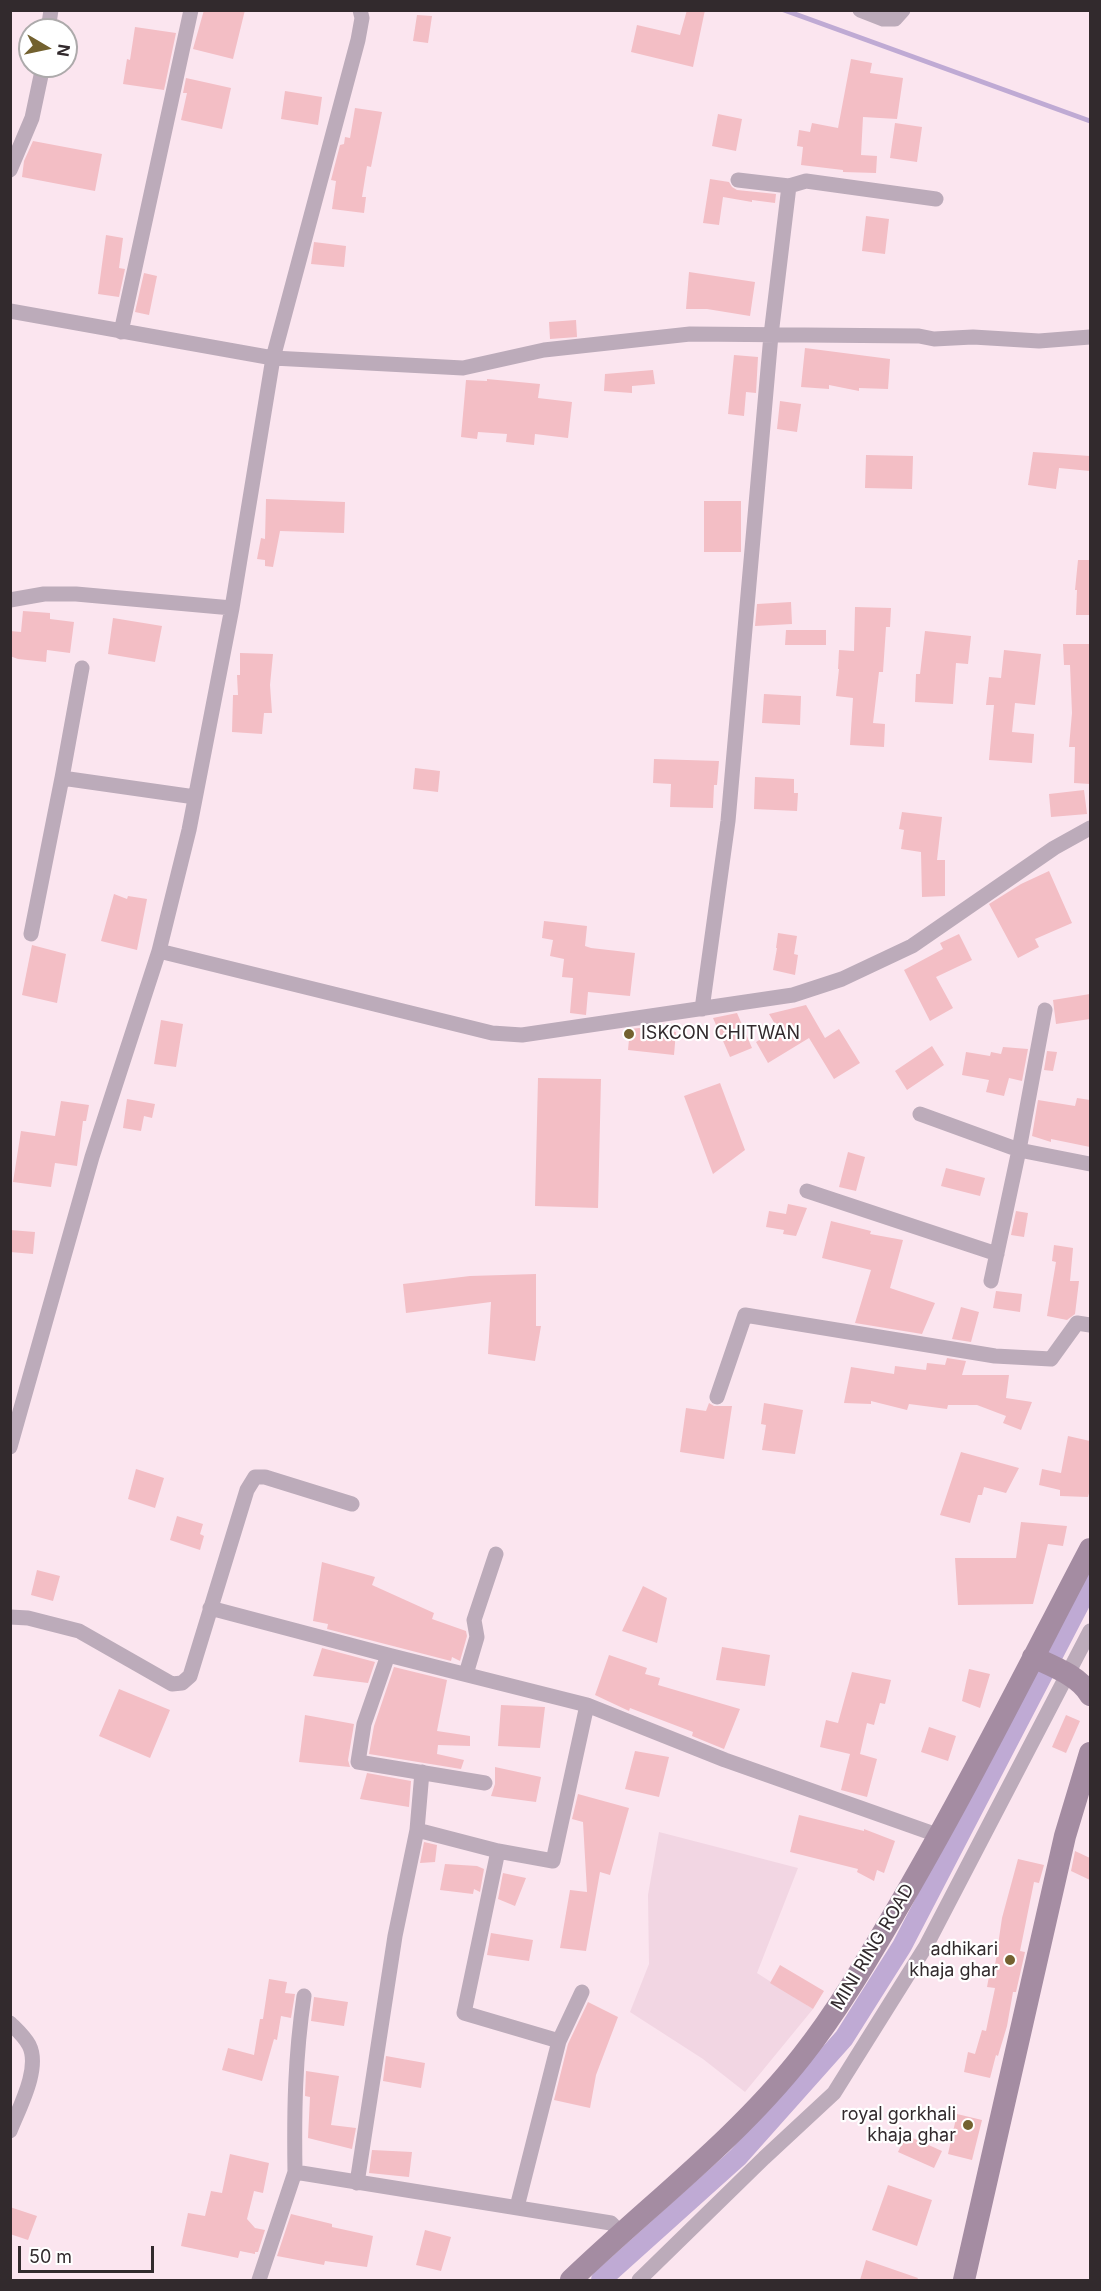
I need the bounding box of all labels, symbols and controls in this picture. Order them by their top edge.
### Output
north arrow [18,18,78,78]
text: N [53,43,75,58]
place label: ISKCON CHITWAN [641,1023,800,1045]
marker: ISKCON CHITWAN [622,1027,636,1041]
street label: MINI RING ROAD [827,1880,919,2014]
place label: adhikari khaja ghar [909,1939,998,1982]
marker: adhikari khaja ghar [1003,1953,1017,1967]
place label: royal gorkhali khaja ghar [841,2104,956,2146]
marker: royal gorkhali khaja ghar [961,2118,975,2132]
scale bar [21,2234,158,2272]
text: 50 m [29,2246,72,2267]

